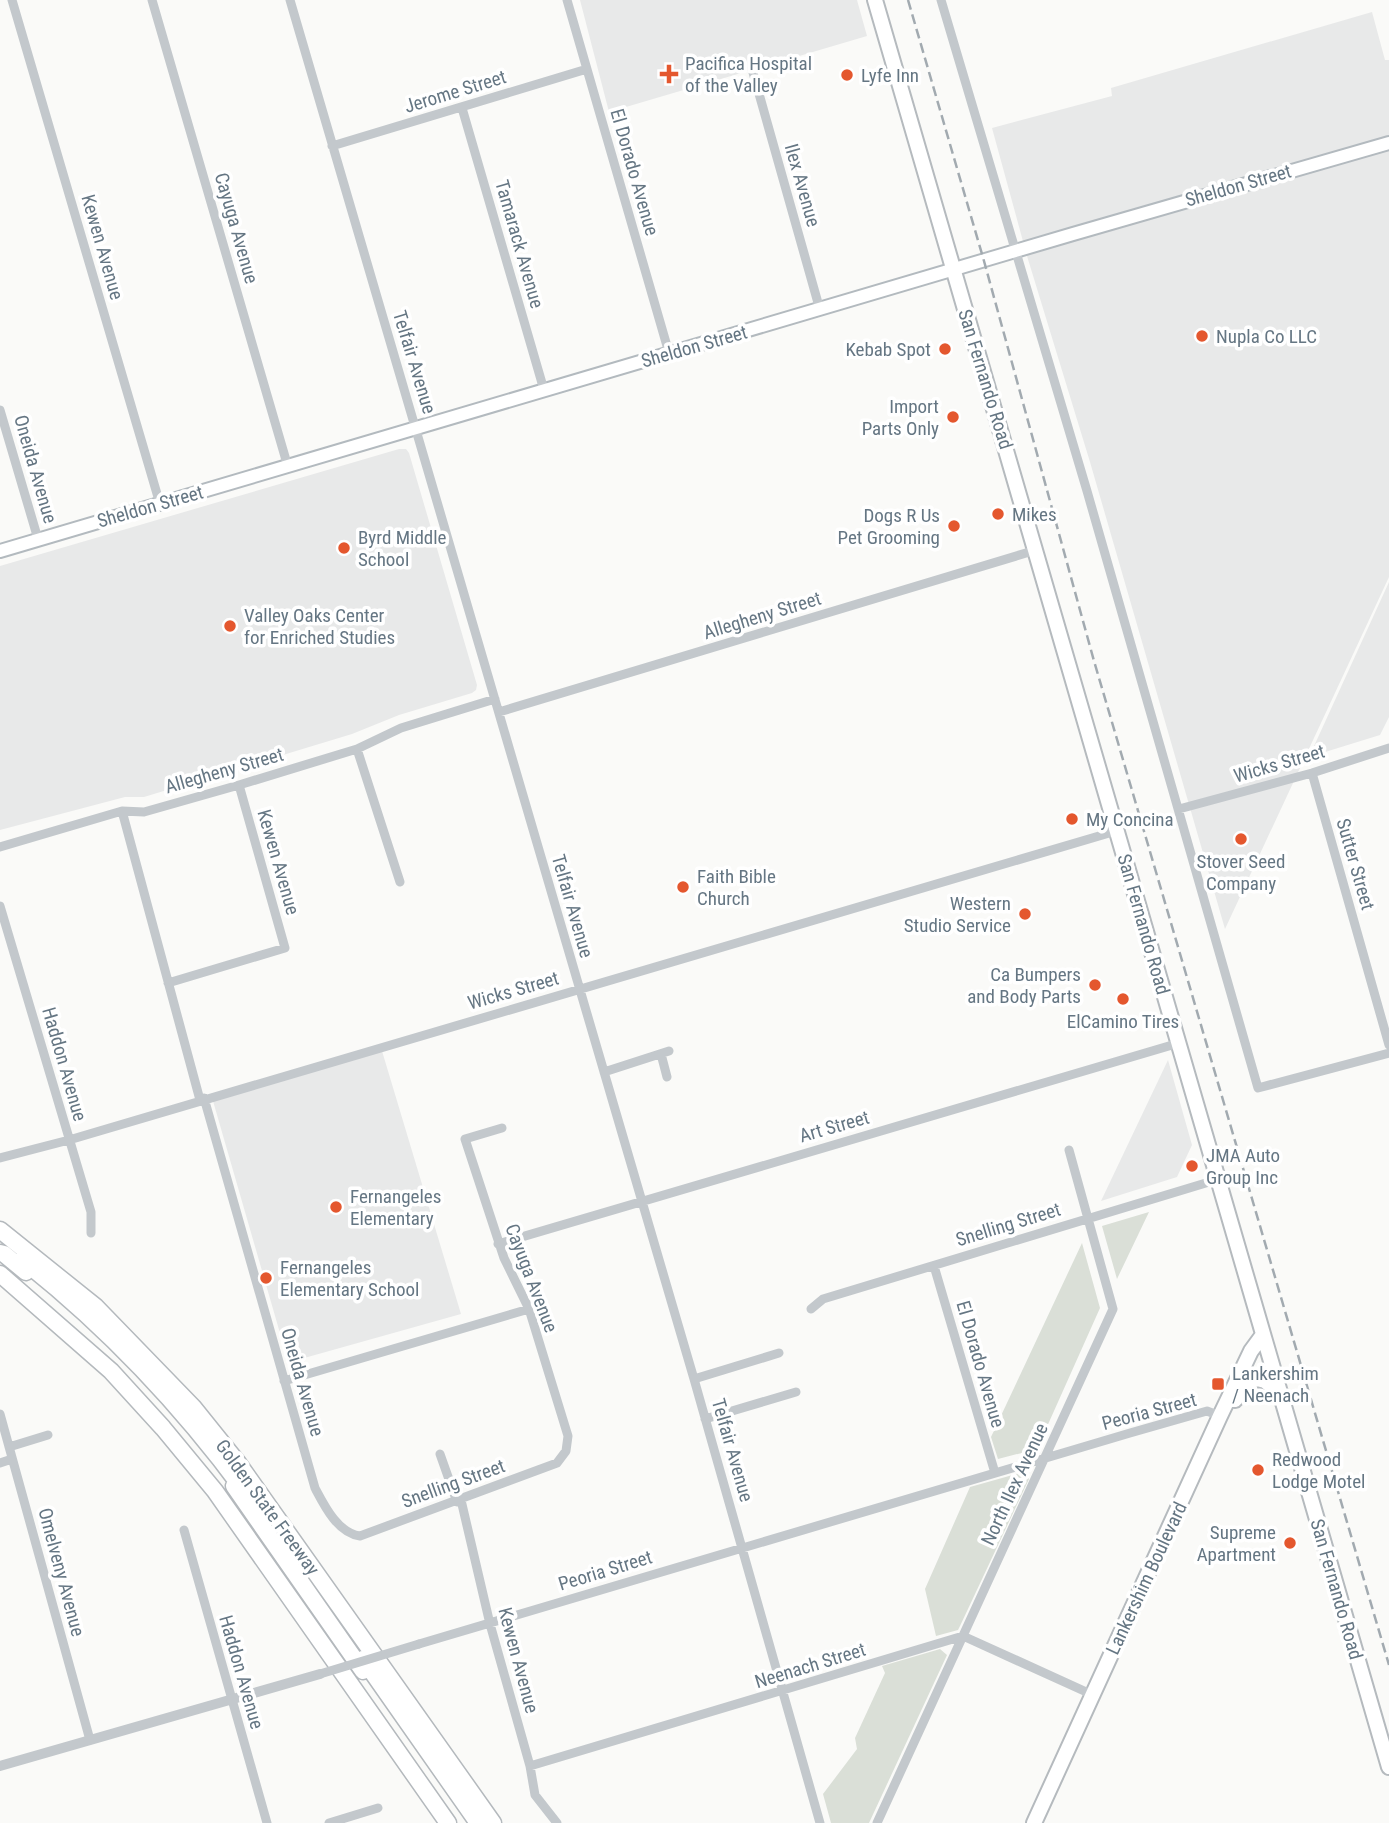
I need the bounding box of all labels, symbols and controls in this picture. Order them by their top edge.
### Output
place label: Pacifica Hospital of the Valley [685,52,812,97]
marker: Pacifica Hospital of the Valley [659,64,679,84]
place label: Lyfe Inn [861,64,919,87]
street label: Jerome Street [401,65,509,118]
marker: Lyfe Inn [839,67,855,83]
street label: El Dorado Avenue [605,106,664,238]
street label: Ilex Avenue [780,141,825,229]
street label: Sheldon Street [1182,159,1294,212]
street label: Cayuga Avenue [210,170,263,286]
street label: Tamarack Avenue [490,177,549,311]
street label: Kewen Avenue [77,192,129,303]
street label: San Fernando Road [953,306,1018,452]
street label: Telfair Avenue [388,308,441,417]
street label: Sheldon Street [638,320,750,373]
place label: Nupla Co LLC [1216,325,1317,348]
marker: Nupla Co LLC [1194,328,1210,344]
place label: Kebab Spot [845,338,931,361]
marker: Kebab Spot [937,341,953,357]
place label: Import Parts Only [862,395,939,440]
marker: Import Parts Only [945,409,961,425]
street label: Oneida Avenue [9,412,62,526]
street label: Sheldon Street [94,480,206,533]
place label: Mikes [1012,503,1057,526]
place label: Dogs R Us Pet Grooming [838,504,940,549]
marker: Mikes [990,506,1006,522]
marker: Dogs R Us Pet Grooming [946,518,962,534]
place label: Byrd Middle School [358,526,447,571]
marker: Byrd Middle School [336,540,352,556]
street label: Allegheny Street [700,587,824,644]
place label: Valley Oaks Center for Enriched Studies [244,604,395,649]
marker: Valley Oaks Center for Enriched Studies [222,618,238,634]
street label: Wicks Street [1231,740,1327,787]
street label: Allegheny Street [162,743,286,798]
street label: Kewen Avenue [253,807,305,918]
place label: My Concina [1086,808,1174,831]
marker: My Concina [1064,811,1080,827]
street label: Sutter Street [1332,816,1380,912]
marker: Stover Seed Company [1233,831,1249,847]
place label: Stover Seed Company [1197,850,1285,895]
street label: San Fernando Road [1112,851,1175,997]
street label: Telfair Avenue [547,852,598,961]
place label: Faith Bible Church [697,865,776,910]
marker: Faith Bible Church [675,879,691,895]
place label: Western Studio Service [904,892,1011,937]
marker: Western Studio Service [1017,906,1033,922]
place label: Ca Bumpers and Body Parts [967,963,1081,1008]
street label: Wicks Street [465,967,561,1014]
marker: Ca Bumpers and Body Parts [1087,977,1103,993]
marker: ElCamino Tires [1115,991,1131,1007]
street label: Haddon Avenue [37,1004,92,1124]
place label: ElCamino Tires [1067,1010,1179,1033]
street label: Art Street [796,1106,872,1147]
place label: JMA Auto Group Inc [1206,1144,1280,1189]
marker: JMA Auto Group Inc [1184,1158,1200,1174]
place label: Fernangeles Elementary [350,1185,441,1230]
street label: Snelling Street [953,1198,1063,1251]
marker: Fernangeles Elementary [328,1199,344,1215]
street label: Cayuga Avenue [500,1221,563,1336]
place label: Fernangeles Elementary School [280,1256,419,1301]
marker: Fernangeles Elementary School [258,1270,274,1286]
street label: El Dorado Avenue [951,1298,1010,1430]
street label: Oneida Avenue [276,1325,329,1439]
place label: Lankershim / Neenach [1232,1362,1319,1407]
marker: Lankershim / Neenach [1210,1376,1226,1392]
street label: Peoria Street [1099,1388,1199,1435]
street label: Telfair Avenue [707,1396,758,1505]
street label: North Ilex Avenue [976,1419,1053,1549]
street label: Golden State Freeway [211,1435,325,1580]
place label: Redwood Lodge Motel [1272,1448,1365,1493]
street label: Snelling Street [398,1454,508,1513]
marker: Redwood Lodge Motel [1250,1462,1266,1478]
street label: Lankershim Boulevard [1101,1498,1192,1658]
street label: Omelveny Avenue [33,1505,90,1639]
street label: San Fernando Road [1305,1516,1368,1662]
place label: Supreme Apartment [1197,1521,1276,1566]
marker: Supreme Apartment [1282,1535,1298,1551]
street label: Peoria Street [555,1545,655,1596]
street label: Kewen Avenue [493,1605,544,1716]
street label: Haddon Avenue [214,1612,269,1732]
street label: Neenach Street [752,1638,868,1693]

